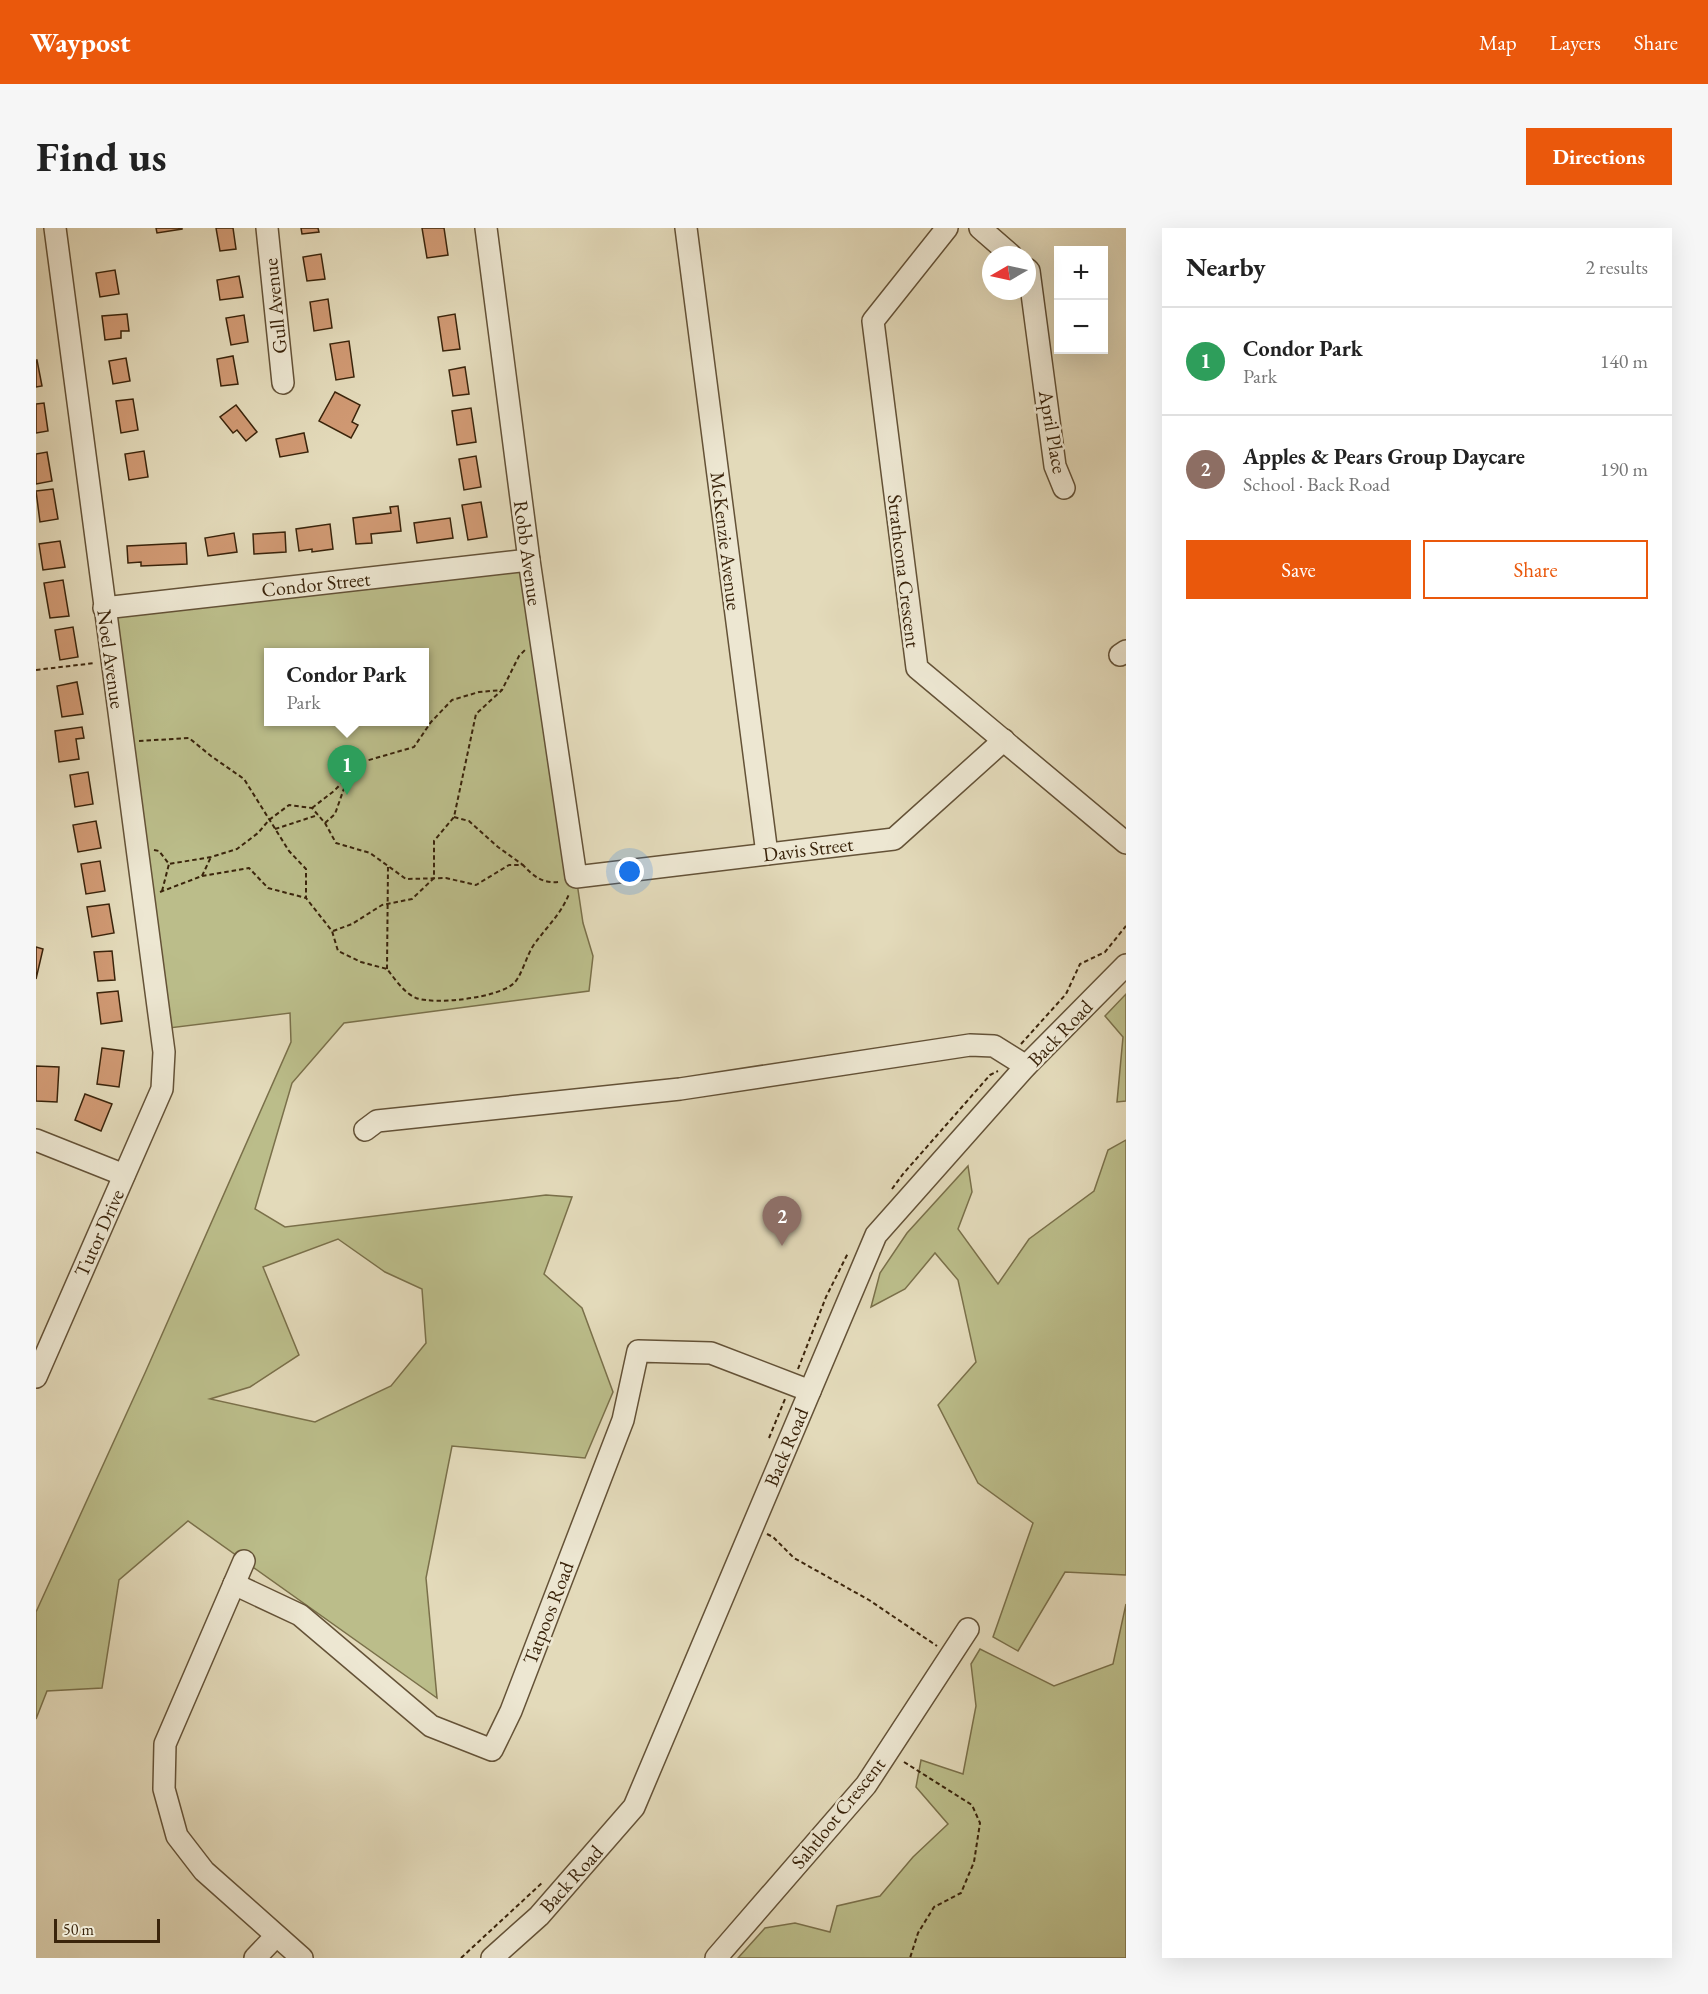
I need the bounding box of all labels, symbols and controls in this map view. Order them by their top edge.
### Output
text: Waypost [30,24,131,60]
text: Map [1479,29,1517,56]
text: Layers [1550,29,1601,56]
text: Share [1634,29,1678,56]
button: Directions [1526,128,1672,185]
text: Find us [36,129,167,184]
north arrow [982,246,1036,300]
map controls [1054,246,1108,354]
button: + [1054,246,1108,300]
text: Nearby [1186,250,1266,284]
text: 2 results [1585,254,1648,280]
street label: Gull Avenue [257,257,293,355]
button: − [1054,300,1108,354]
text: Condor Park [1243,334,1363,363]
text: 1 [1200,348,1211,374]
text: 140 m [1600,348,1648,374]
text: Park [1243,363,1277,389]
street label: April Place [1033,387,1073,476]
text: Apples & Pears Group Daycare [1243,442,1525,471]
text: 2 [1200,456,1211,482]
text: 190 m [1600,456,1648,482]
street label: McKenzie Avenue [705,470,747,612]
text: School · Back Road [1243,471,1390,497]
street label: Strathcona Crescent [882,493,926,650]
street label: Robb Avenue [508,499,548,608]
button: Save [1186,540,1411,599]
button: Share [1423,540,1648,599]
street label: Condor Street [260,565,372,603]
street label: Noel Avenue [91,608,131,710]
popup [264,648,429,726]
text: Condor Park [287,660,406,689]
text: Park [287,689,321,715]
pin: 1 [328,746,366,795]
street label: Davis Street [761,830,855,867]
your location [615,857,644,886]
street label: Back Road [1022,993,1099,1072]
street label: Tutor Drive [68,1185,130,1281]
pin: 2 [762,1196,802,1246]
street label: Back Road [758,1403,815,1490]
street label: Tatpoos Road [517,1557,580,1668]
street label: Sahtloot Crescent [785,1751,891,1874]
street label: Back Road [534,1839,609,1919]
scale bar [54,1916,160,1944]
text: 50 m [63,1919,94,1940]

